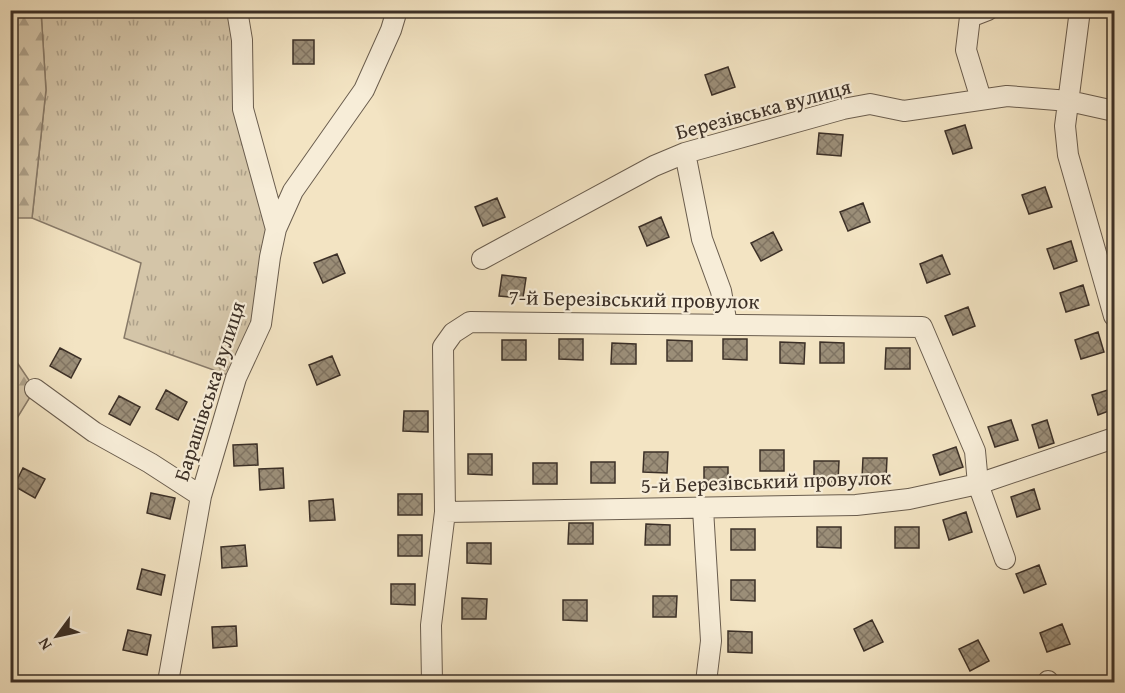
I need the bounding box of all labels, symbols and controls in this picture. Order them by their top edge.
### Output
street label: Березівська вулиця [672,71,855,147]
street label: 7-й Березівський провулок [508,281,760,317]
street label: Барашівська вулиця [165,297,253,485]
street label: 5-й Березівський провулок [640,461,892,501]
north arrow [27,606,87,666]
text: N [31,633,57,655]

